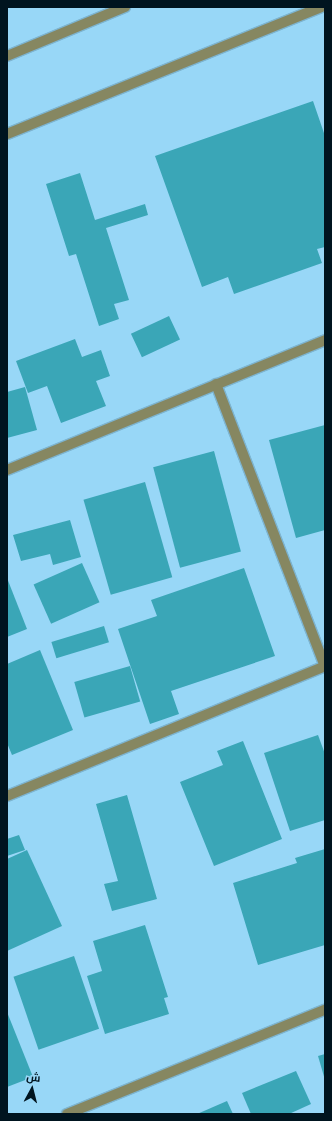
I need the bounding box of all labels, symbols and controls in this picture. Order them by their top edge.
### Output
text: ش [26,1068,41,1085]
north arrow [12,1069,52,1109]

